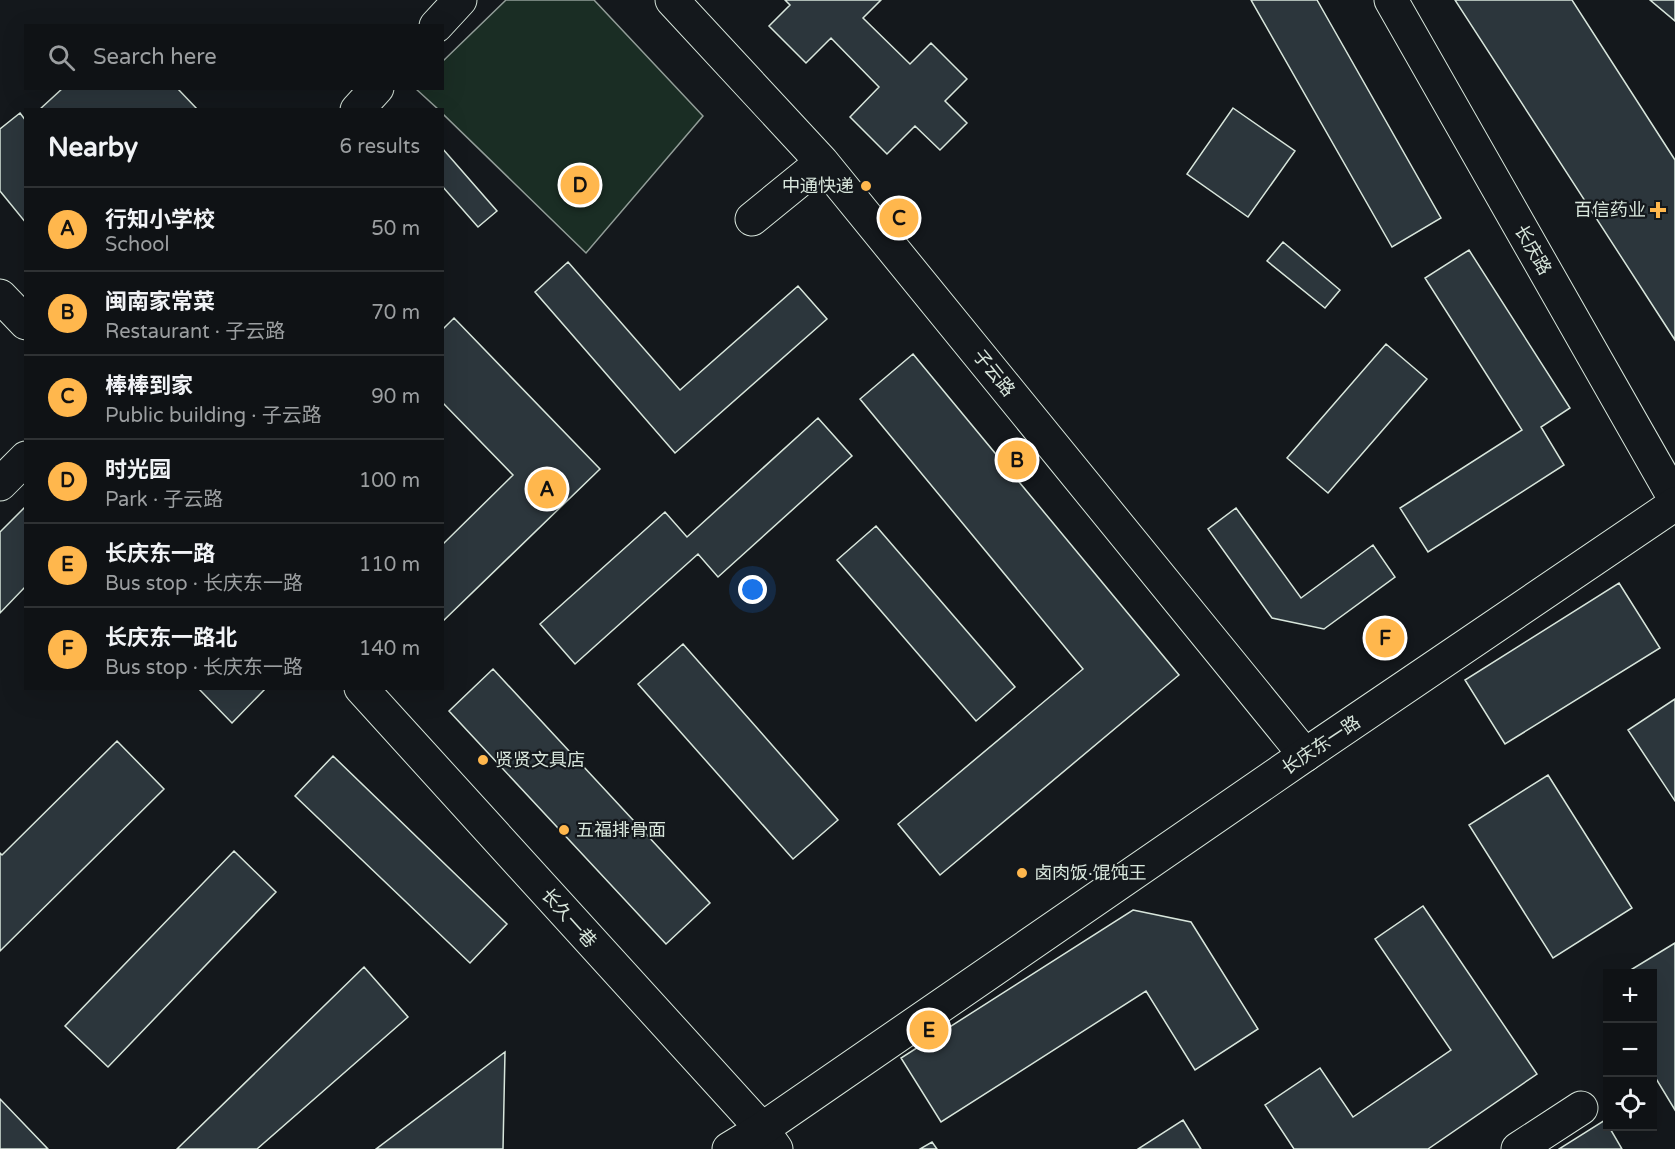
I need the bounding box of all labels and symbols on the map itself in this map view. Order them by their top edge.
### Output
pin: D [560,162,600,207]
place label: 中通快递 [782,175,854,197]
marker: 中通快递 [859,179,873,193]
pin: C [880,196,918,240]
place label: 百信药业 [1574,199,1646,221]
marker: 百信药业 [1651,203,1665,217]
street label: 长庆路 [1510,221,1556,279]
street label: 子云路 [968,345,1020,401]
pin: B [998,438,1036,482]
pin: A [528,466,566,512]
your location [738,575,767,604]
pin: F [1366,616,1404,660]
street label: 长庆东一路 [1278,711,1364,779]
place label: 贤贤文具店 [495,749,585,771]
marker: 贤贤文具店 [476,753,490,767]
place label: 五福排骨面 [576,819,666,841]
marker: 五福排骨面 [557,823,571,837]
place label: 卤肉饭·馄饨王 [1034,862,1147,884]
marker: 卤肉饭·馄饨王 [1015,866,1029,880]
street label: 长久一巷 [537,884,601,952]
pin: E [910,1008,948,1052]

